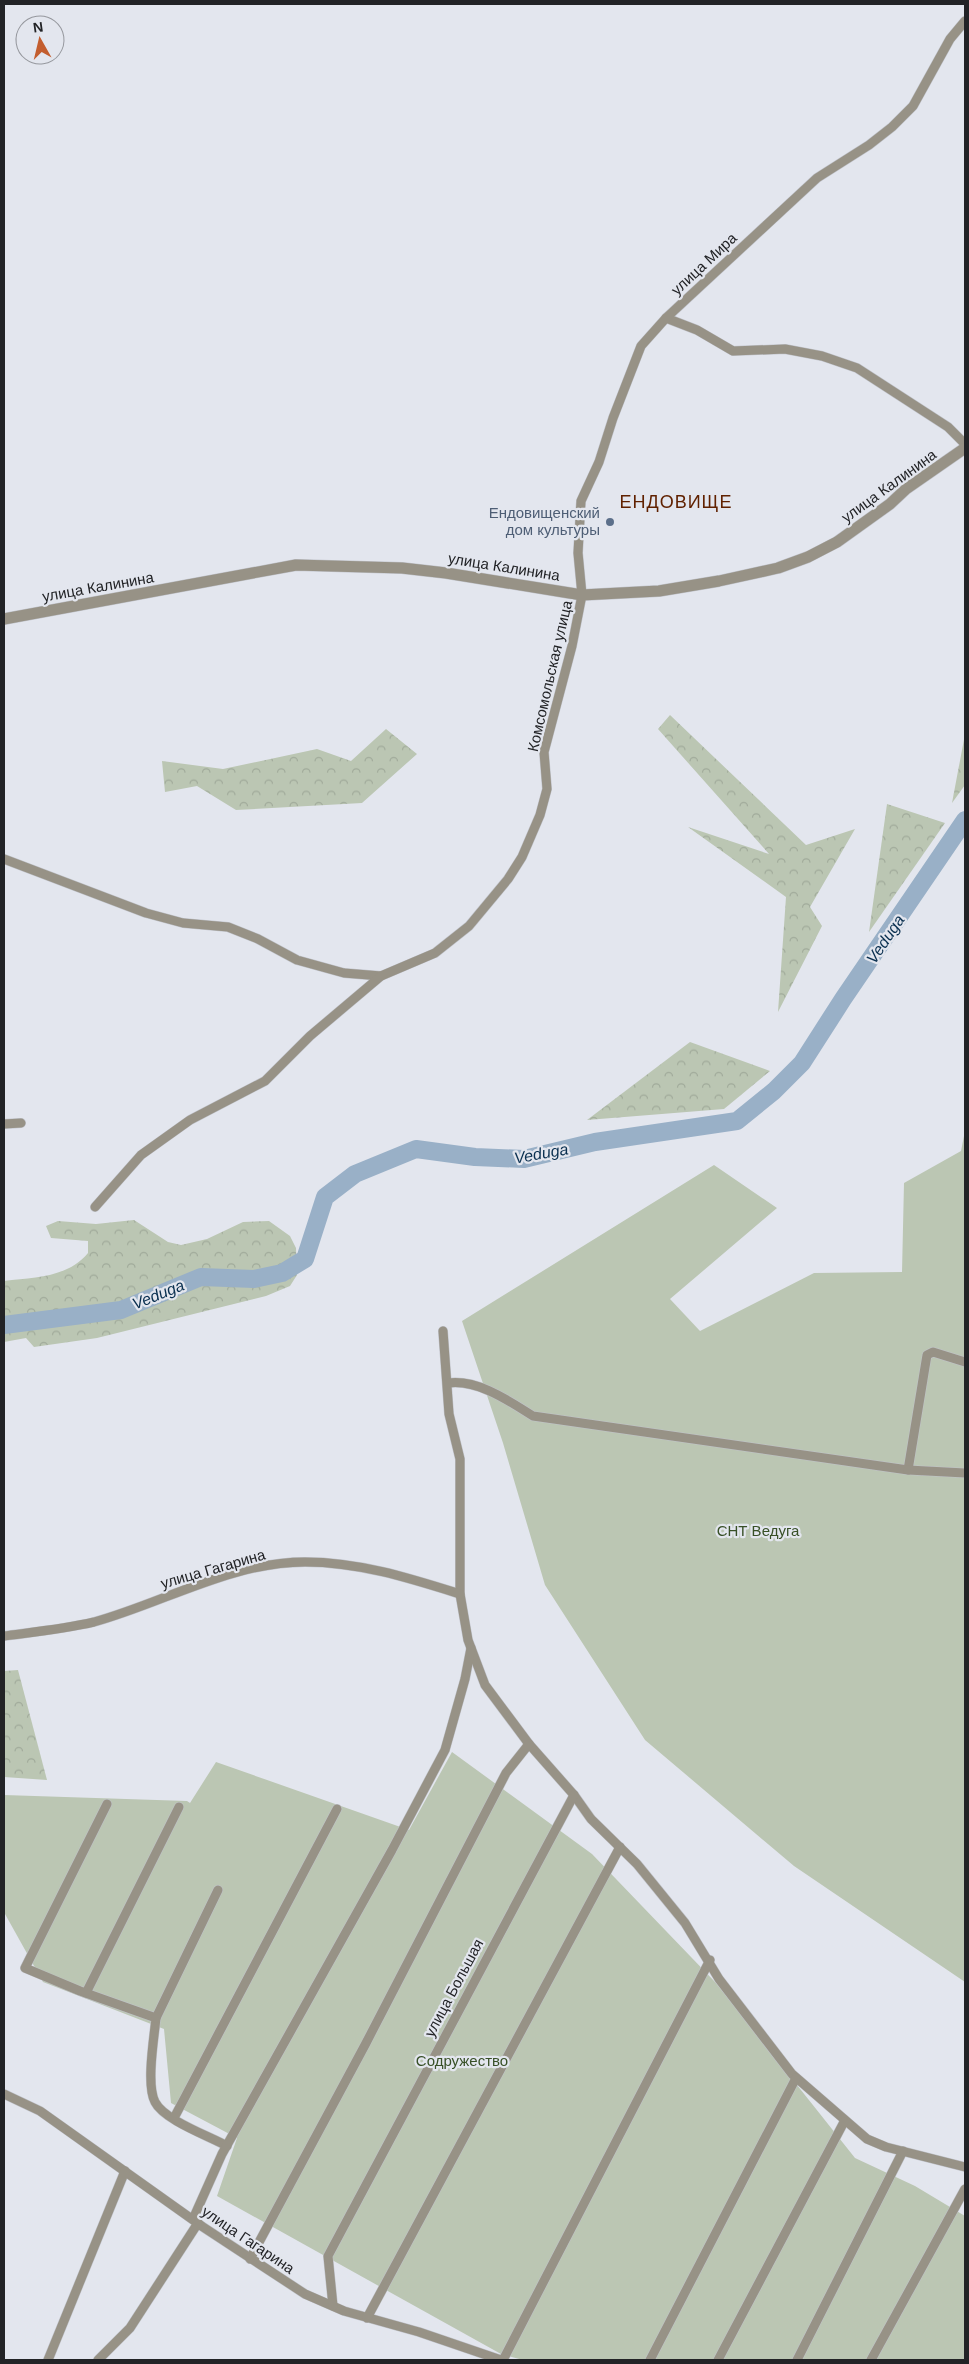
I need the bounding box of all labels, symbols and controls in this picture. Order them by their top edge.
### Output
north arrow [15,15,65,65]
text: N [32,18,44,36]
street label: улица Мира [668,229,740,298]
street label: улица Калинина [838,445,940,526]
district label: ЕНДОВИЩЕ [619,492,733,512]
place label: Ендовищенский дом культуры [489,504,600,538]
marker: Ендовищенский дом культуры [604,516,616,528]
street label: улица Калинина [447,549,562,584]
street label: улица Калинина [41,568,156,605]
street label: Комсомольская улица [524,598,575,753]
water label: Veduga [863,912,908,967]
water label: Veduga [513,1140,570,1167]
water label: Veduga [130,1276,187,1313]
park label: СНТ Ведуга [717,1522,800,1539]
street label: улица Гагарина [159,1545,268,1592]
street label: улица Большая [421,1936,486,2040]
park label: Содружество [416,2052,508,2069]
street label: улица Гагарина [199,2202,298,2277]

